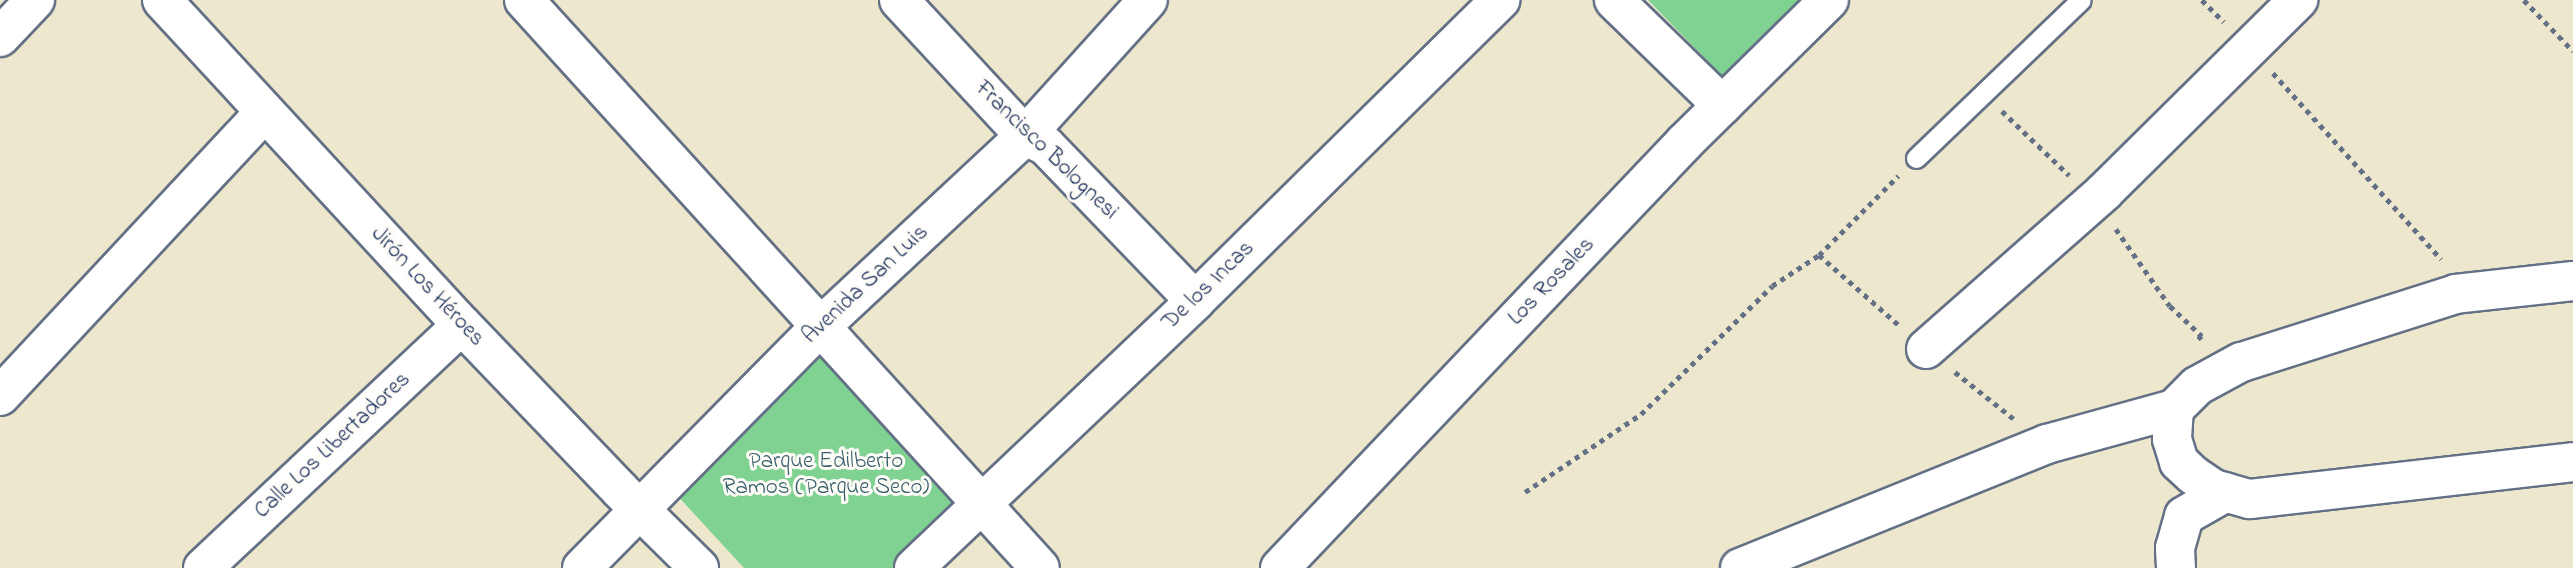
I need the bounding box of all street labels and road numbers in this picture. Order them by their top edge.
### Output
street label: Francisco Bolognesi [969,76,1123,226]
street label: Avenida San Luis [797,220,935,350]
street label: Jirón Los Héroes [364,221,490,353]
street label: Los Rosales [1503,232,1601,332]
street label: De los Incas [1157,235,1261,337]
street label: Calle Los Libertadores [249,367,417,525]

